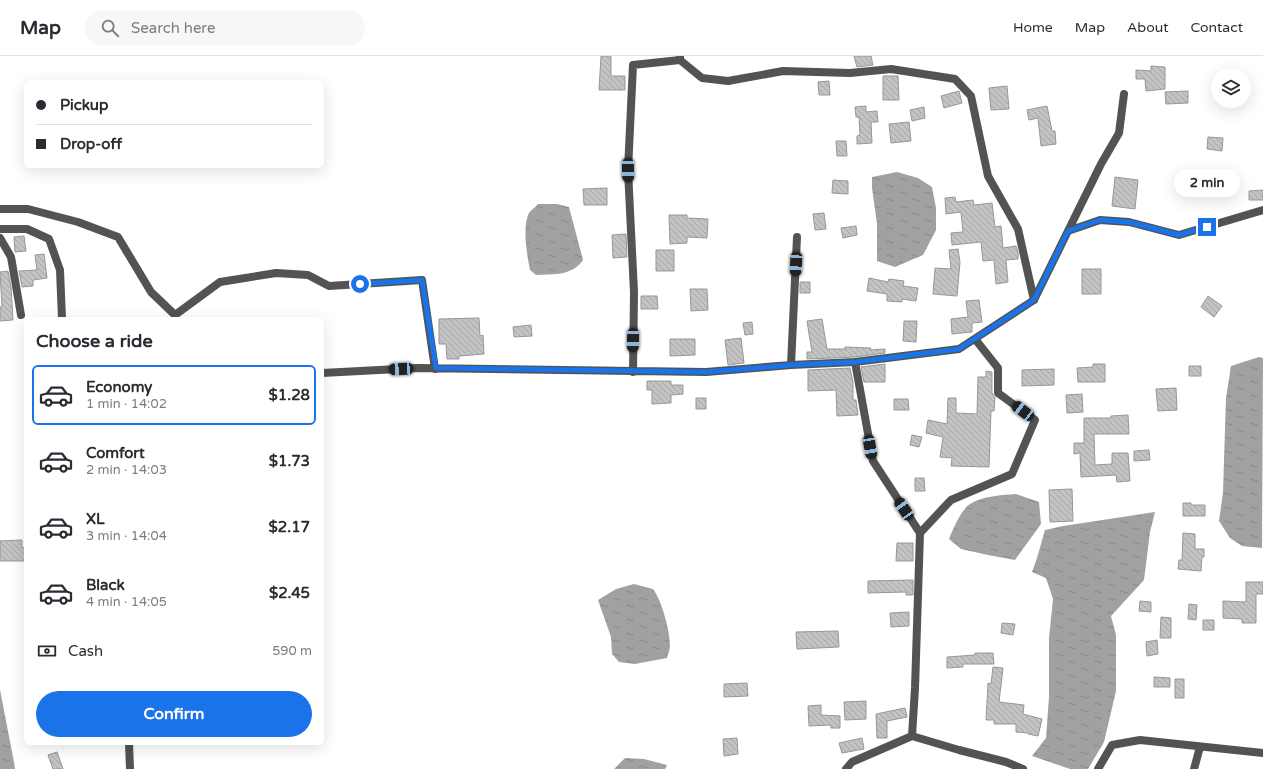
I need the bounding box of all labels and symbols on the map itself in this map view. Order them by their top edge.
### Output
car [622,158,634,182]
callout: 2 min [1174,169,1240,197]
route end [1198,218,1216,236]
car [789,252,803,276]
route start [351,275,369,293]
car [627,328,639,352]
car [389,362,413,376]
car [1010,399,1036,423]
car [862,434,878,460]
car [892,496,916,522]

